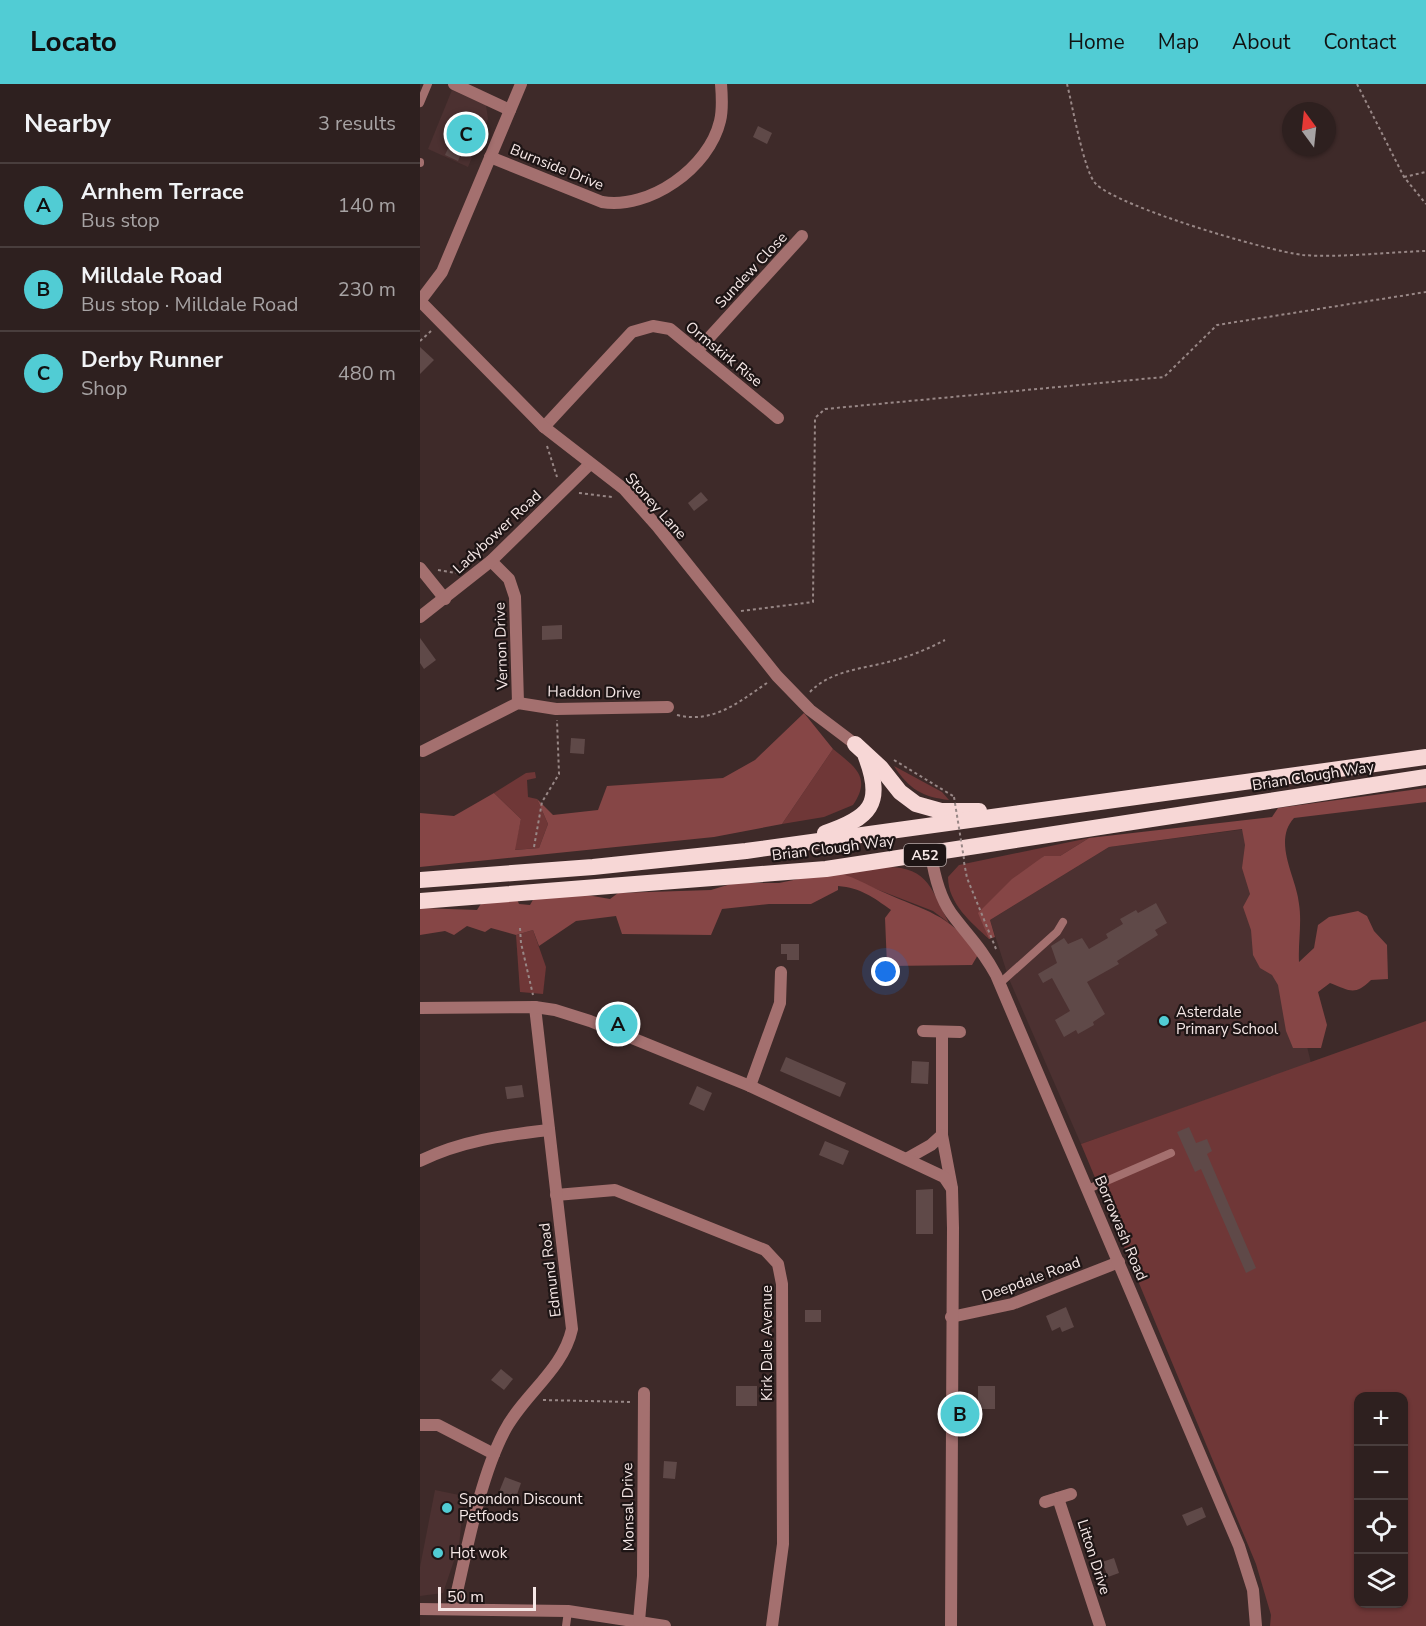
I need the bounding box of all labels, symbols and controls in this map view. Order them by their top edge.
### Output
text: Locato [30,23,117,61]
text: Home [1068,28,1125,56]
text: Map [1158,28,1199,56]
text: About [1232,28,1290,56]
text: Contact [1323,28,1396,56]
north arrow [1282,102,1336,156]
text: Nearby [24,106,111,141]
text: 3 results [318,110,396,137]
pin: C [446,112,486,156]
street label: Burnside Drive [507,139,607,195]
text: Arnhem Terrace [81,177,244,207]
text: A [36,192,51,219]
text: 140 m [338,192,396,219]
text: Bus stop [81,207,160,234]
street label: Sundew Close [711,228,791,312]
text: Milldale Road [81,261,222,291]
text: B [37,276,50,303]
text: 230 m [338,276,396,303]
text: Bus stop · Milldale Road [81,291,298,318]
street label: Ormskirk Rise [681,317,767,391]
text: Derby Runner [81,345,223,375]
text: C [37,360,50,387]
text: 480 m [338,360,396,387]
text: Shop [81,375,127,402]
street label: Stoney Lane [621,468,691,544]
street label: Ladybower Road [448,486,546,578]
street label: Vernon Drive [489,602,513,691]
street label: Haddon Drive [547,681,641,703]
street label: Brian Clough Way [1251,756,1376,795]
street label: Brian Clough Way [771,831,896,865]
road number: A52 [904,844,946,866]
your location [871,957,900,986]
pin: A [598,1002,638,1046]
place label: Asterdale Primary School [1176,1002,1279,1039]
marker: Asterdale Primary School [1157,1014,1171,1028]
street label: Borrowash Road [1090,1172,1152,1284]
street label: Edmund Road [534,1222,566,1318]
street label: Deepdale Road [979,1252,1083,1306]
street label: Kirk Dale Avenue [757,1285,777,1401]
pin: B [940,1392,980,1436]
map controls [1354,1392,1408,1608]
button: + [1354,1392,1408,1446]
button: − [1354,1446,1408,1500]
street label: Monsal Drive [617,1462,639,1552]
place label: Spondon Discount Petfoods [459,1489,583,1526]
button: locate [1354,1500,1408,1554]
marker: Spondon Discount Petfoods [440,1501,454,1515]
street label: Litton Drive [1072,1517,1116,1597]
place label: Hot wok [450,1543,508,1563]
marker: Hot wok [431,1546,445,1560]
button: layers [1354,1554,1408,1608]
scale bar [438,1584,536,1612]
text: 50 m [447,1586,484,1608]

